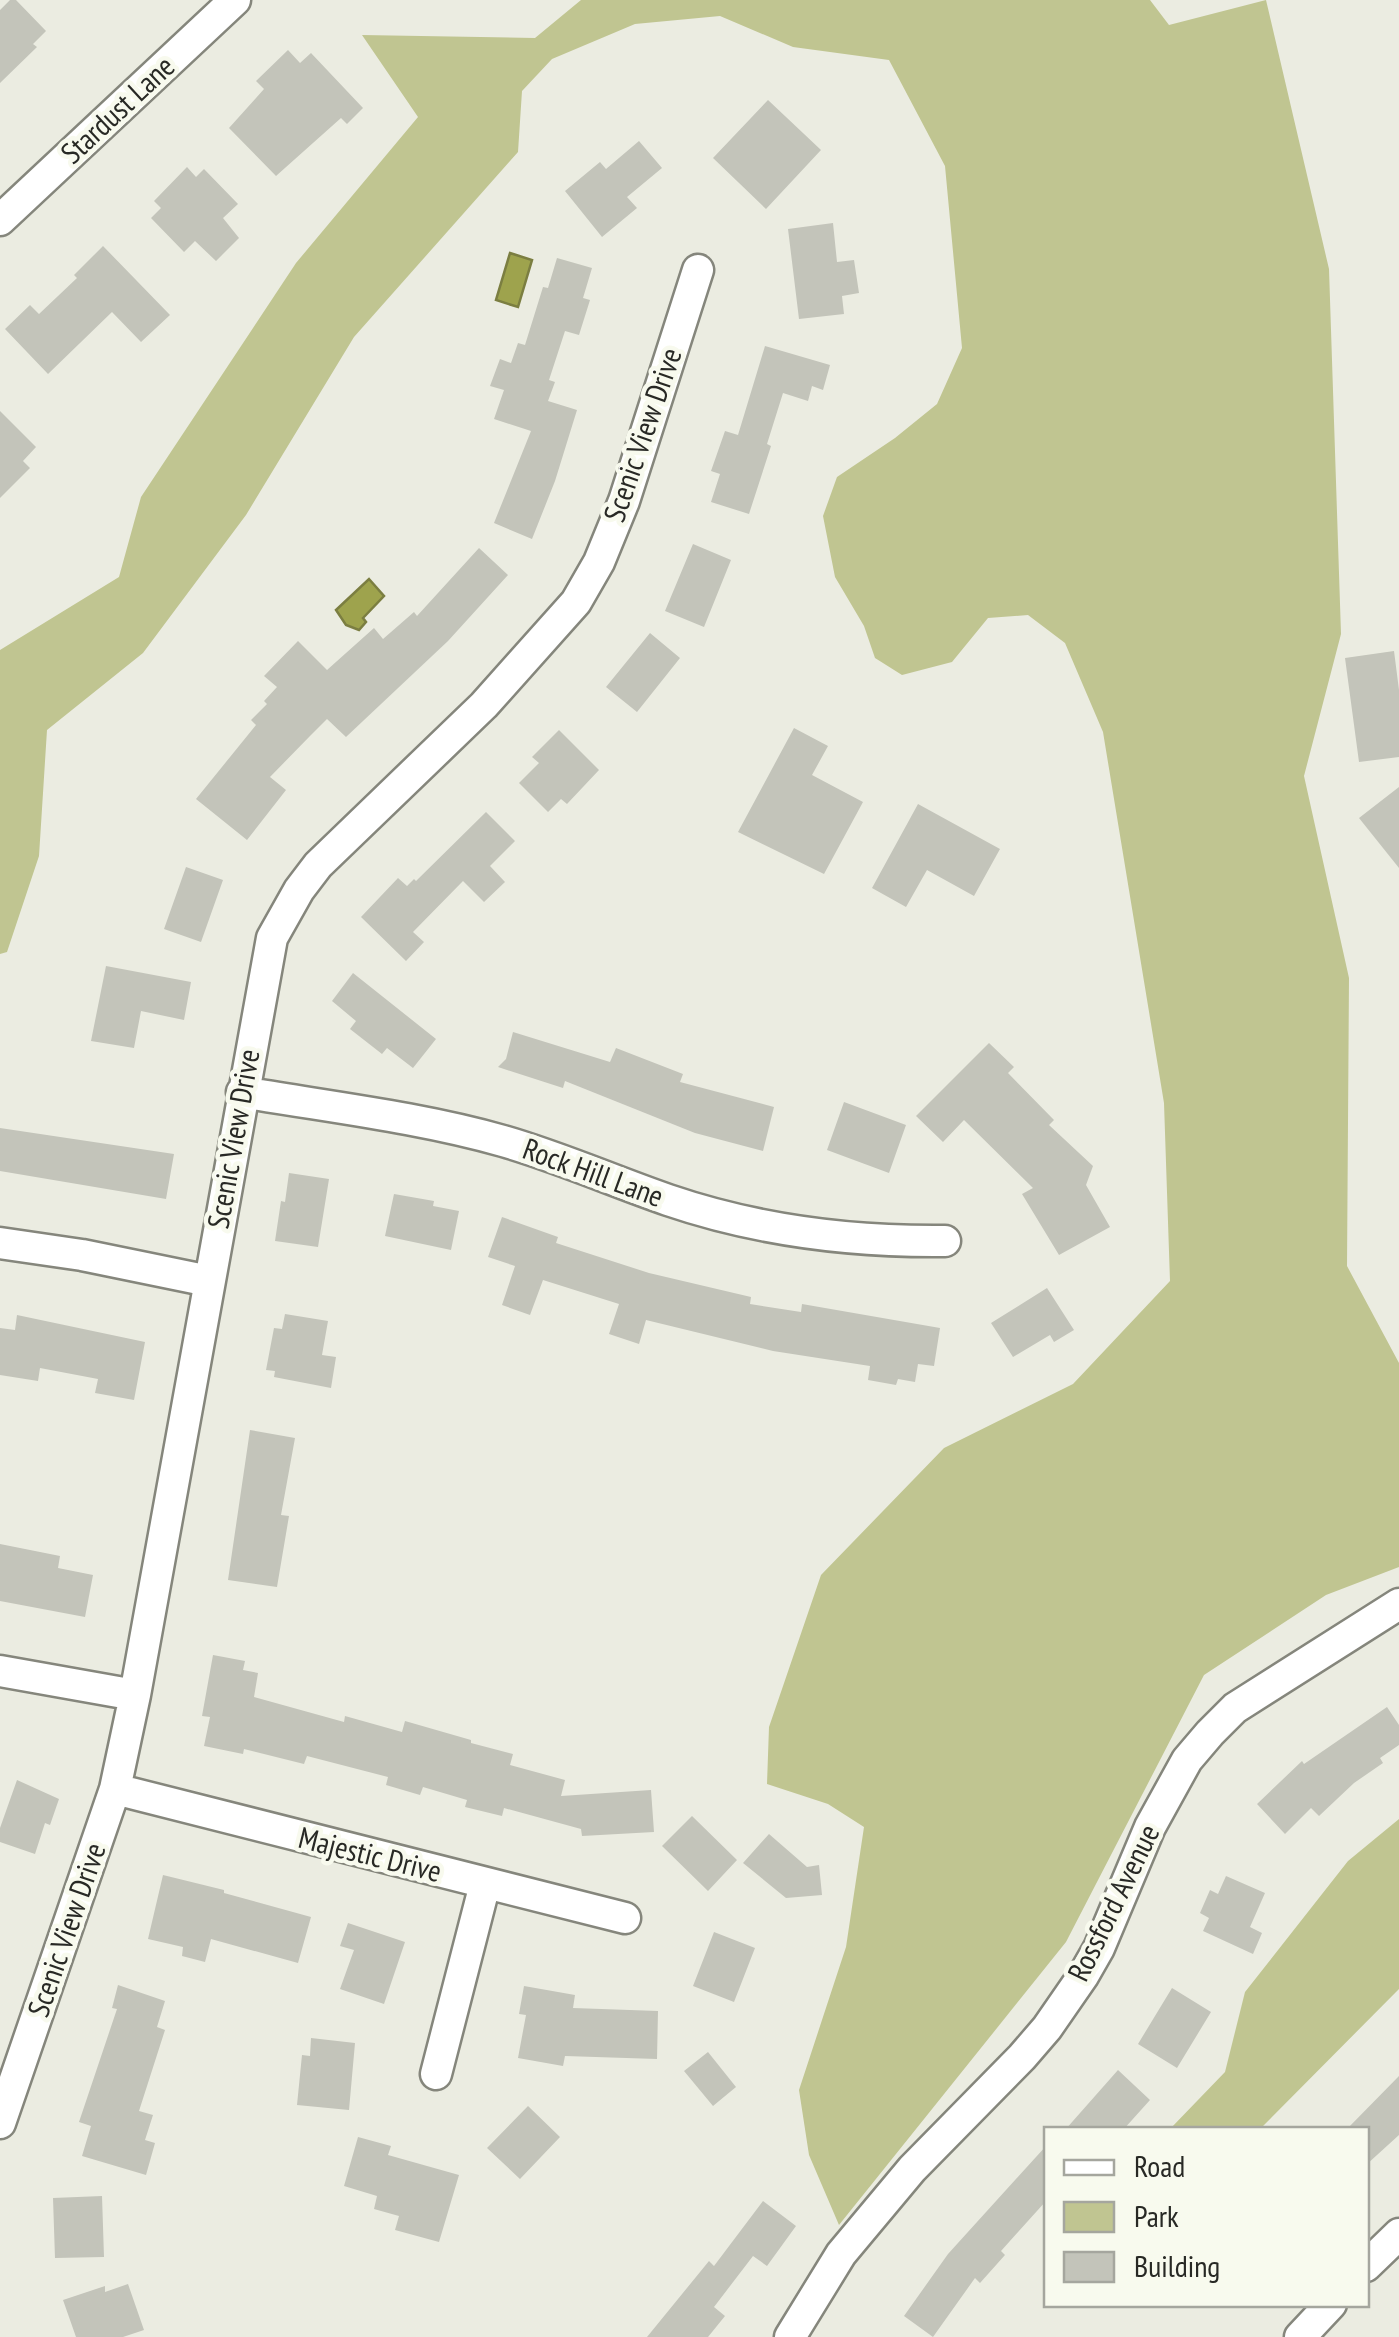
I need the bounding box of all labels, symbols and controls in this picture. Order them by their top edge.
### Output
street label: Stardust Lane [52,46,182,171]
street label: Scenic View Drive [594,342,690,527]
street label: Scenic View Drive [198,1046,267,1231]
street label: Rock Hill Lane [518,1128,669,1215]
street label: Majestic Drive [295,1817,446,1890]
street label: Rossford Avenue [1058,1818,1167,1987]
street label: Scenic View Drive [18,1837,114,2022]
legend [1044,2127,1369,2307]
text: Road [1134,2146,1185,2185]
text: Park [1134,2196,1179,2235]
text: Building [1134,2246,1220,2285]

